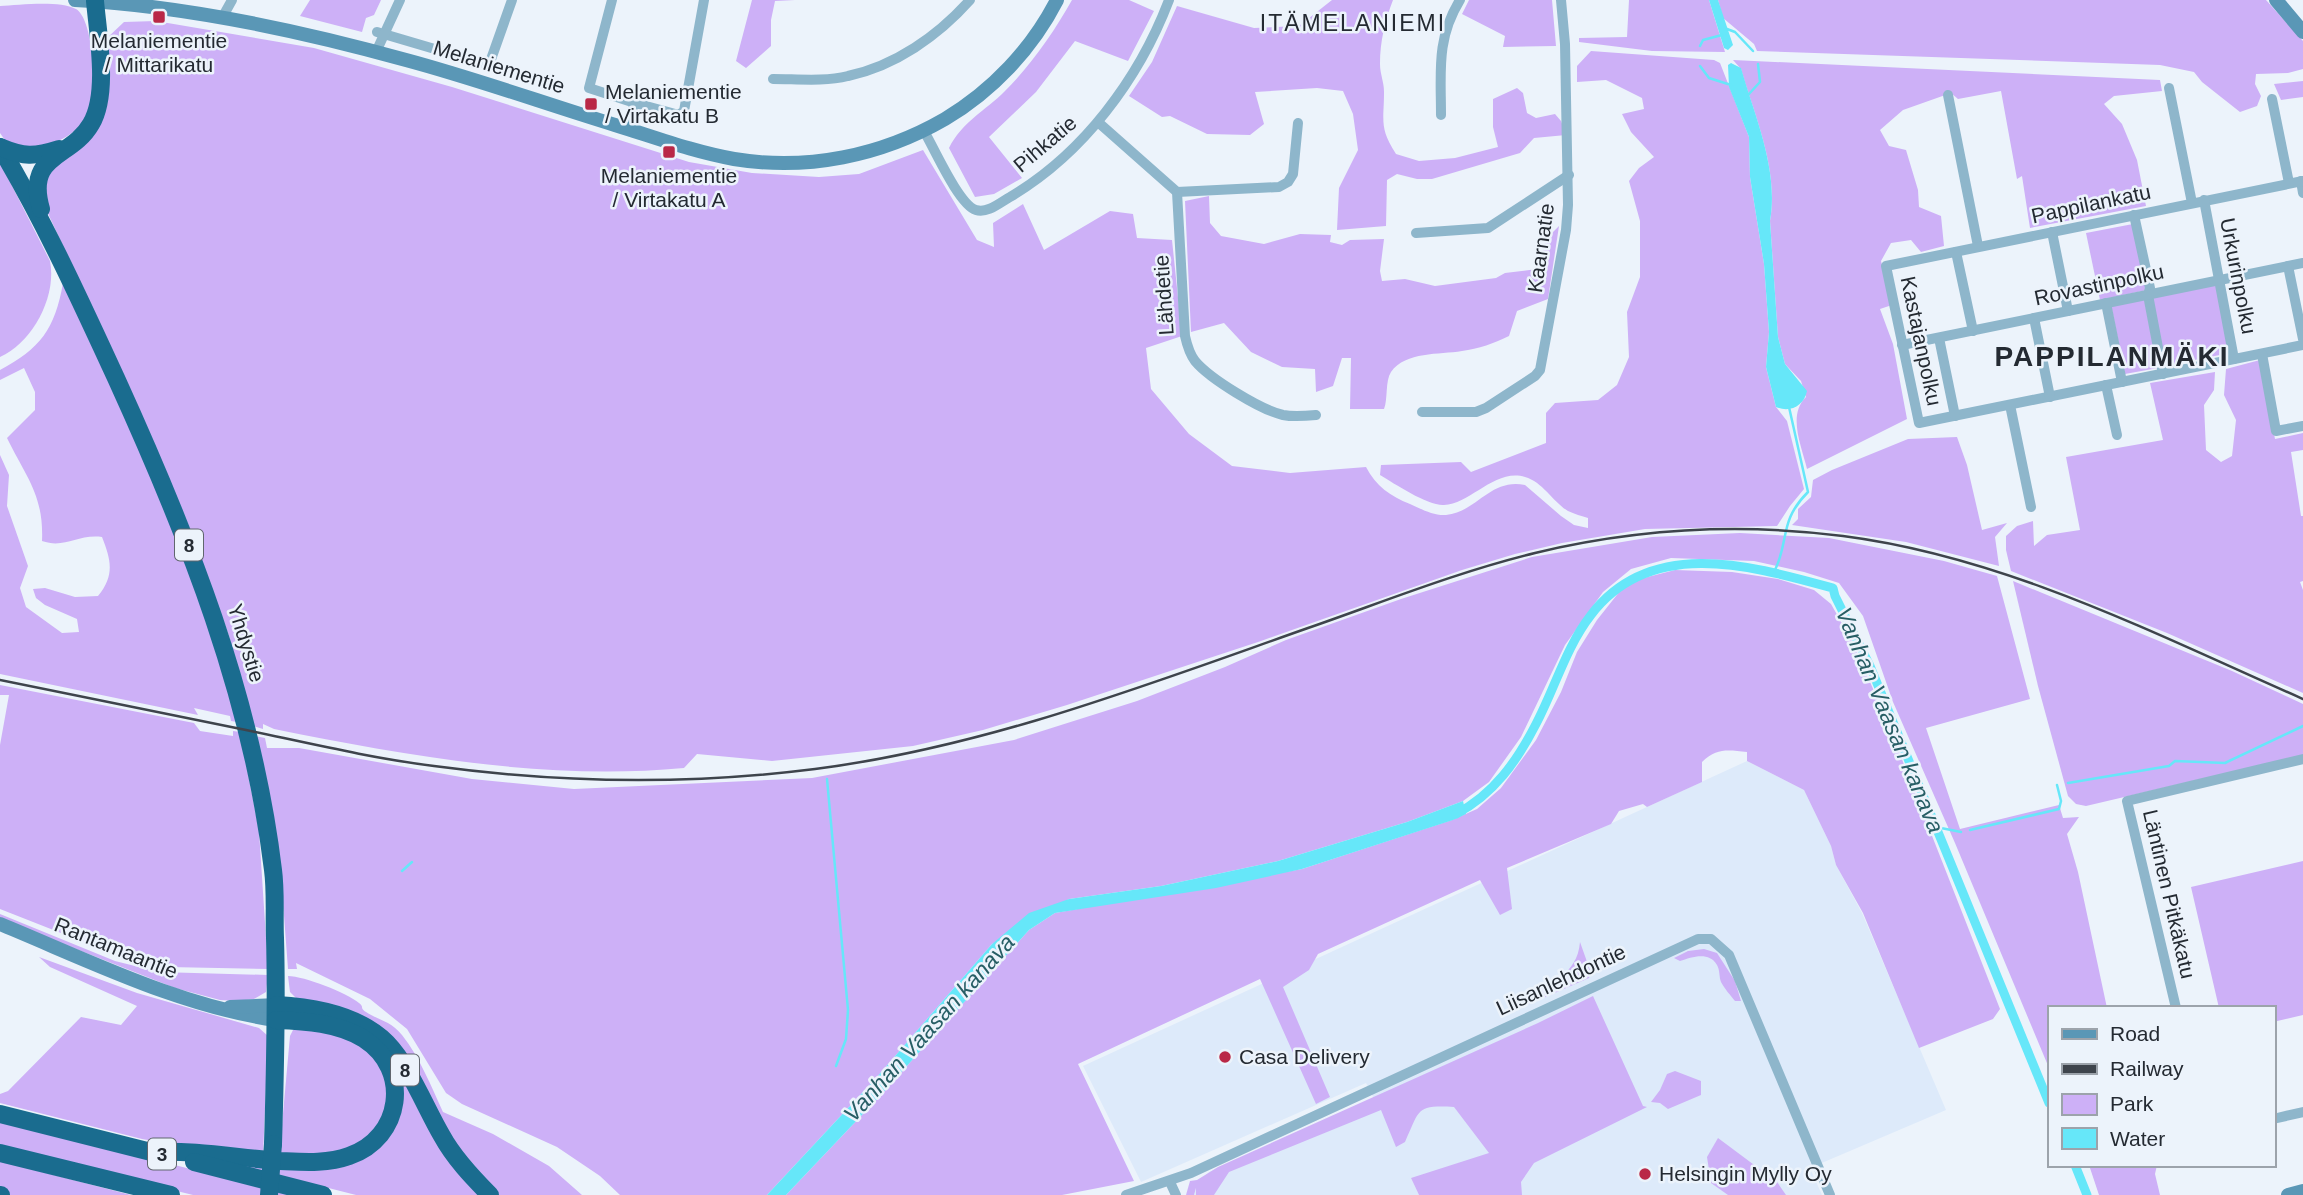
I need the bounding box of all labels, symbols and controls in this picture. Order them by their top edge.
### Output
marker: Melaniementie / Mittarikatu [151,9,167,25]
district label: ITÄMELANIEMI [1260,10,1446,36]
place label: Melaniementie / Mittarikatu [91,29,227,76]
street label: Melaniementie [430,36,568,97]
place label: Melaniementie / Virtakatu B [605,80,742,127]
marker: Melaniementie / Virtakatu B [583,96,599,112]
street label: Pihkatie [1009,111,1081,176]
marker: Melaniementie / Virtakatu A [661,144,677,160]
place label: Melaniementie / Virtakatu A [601,164,737,211]
street label: Pappilankatu [2029,180,2153,227]
street label: Kaarnatie [1523,202,1558,294]
street label: Urkurinpolku [2216,216,2261,336]
street label: Lähdetie [1149,254,1178,336]
street label: Rovastinpolku [2032,260,2166,309]
street label: Kastajanpolku [1897,274,1946,408]
district label: PAPPILANMÄKI [1994,341,2230,372]
road number: 8 [175,530,203,560]
street label: Yhdystie [224,601,269,685]
water label: Vanhan Vaasan kanava [1831,603,1949,837]
street label: Läntinen Pitkäkatu [2139,807,2200,981]
street label: Rantamaantie [51,912,181,983]
water label: Vanhan Vaasan kanava [838,929,1020,1127]
street label: Liisanlehdontie [1492,940,1629,1020]
legend [2048,1006,2275,1167]
text: Road [2110,1022,2160,1045]
place label: Casa Delivery [1239,1045,1370,1068]
marker: Casa Delivery [1217,1049,1233,1065]
road number: 8 [391,1054,419,1086]
text: Railway [2110,1057,2184,1080]
text: Park [2110,1092,2154,1115]
text: Water [2110,1127,2165,1150]
road number: 3 [148,1138,176,1170]
place label: Helsingin Mylly Oy [1659,1162,1832,1185]
marker: Helsingin Mylly Oy [1637,1166,1653,1182]

